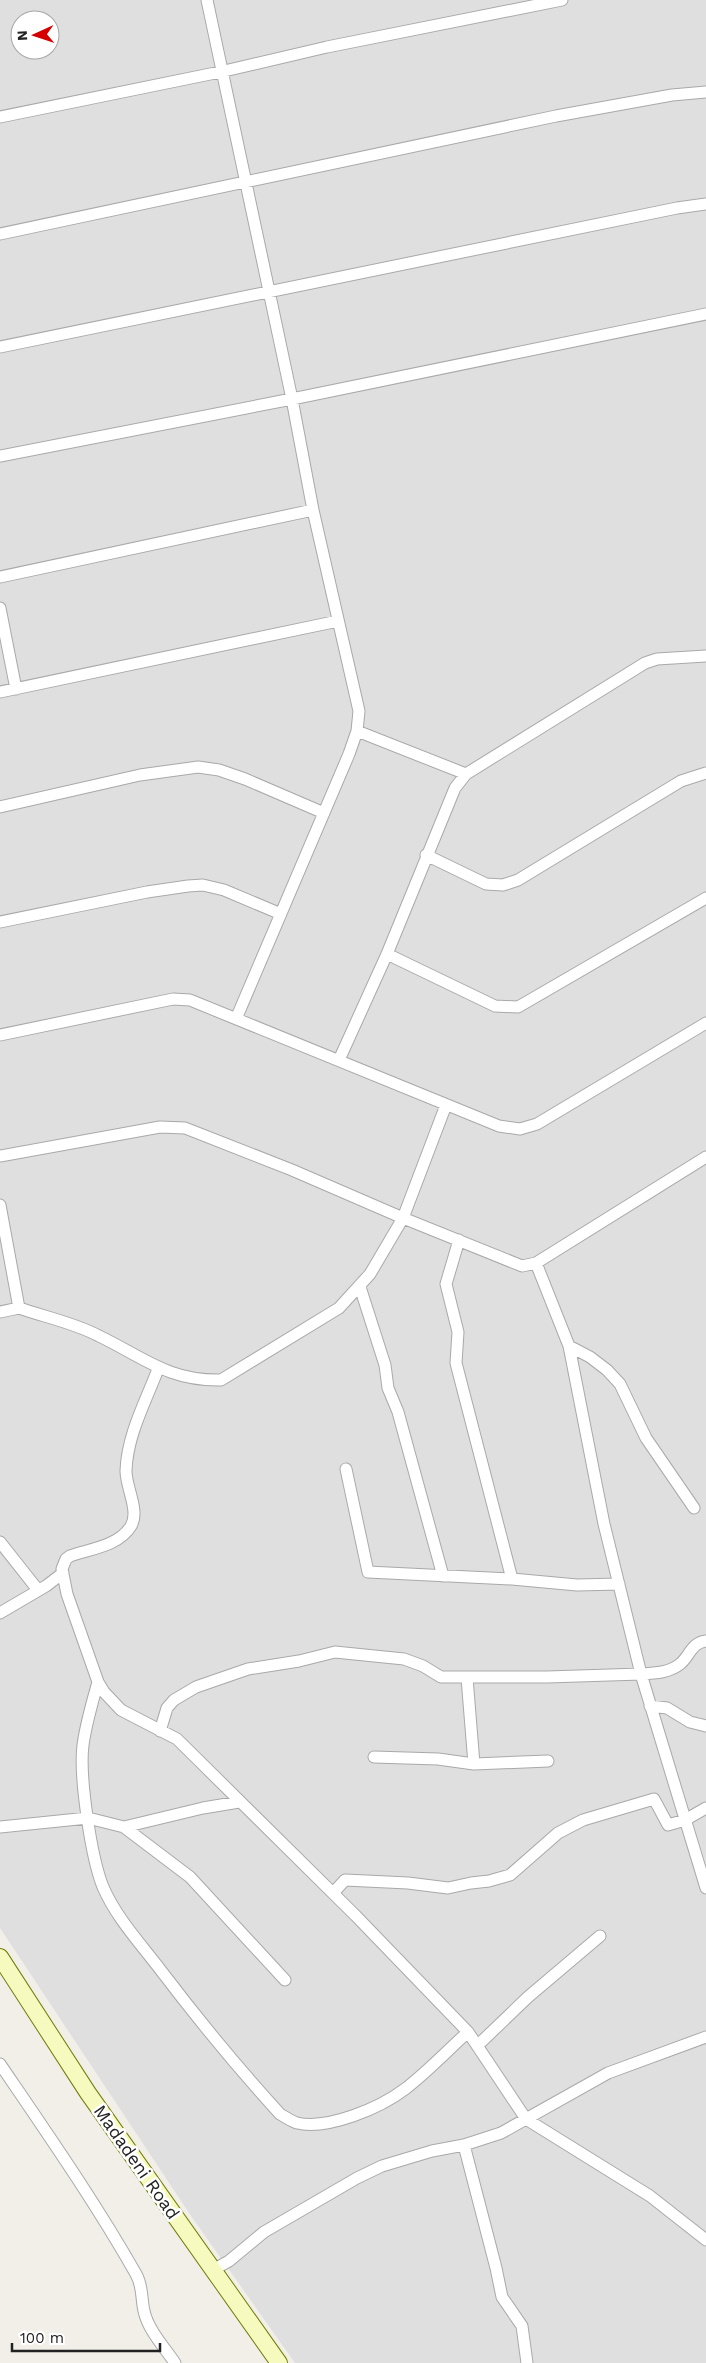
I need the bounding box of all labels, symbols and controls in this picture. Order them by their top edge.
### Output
north arrow [10,10,60,60]
text: N [14,30,30,41]
street label: Madadeni Road [90,2101,184,2223]
scale bar [12,2320,160,2352]
text: 100 m [20,2329,64,2347]

